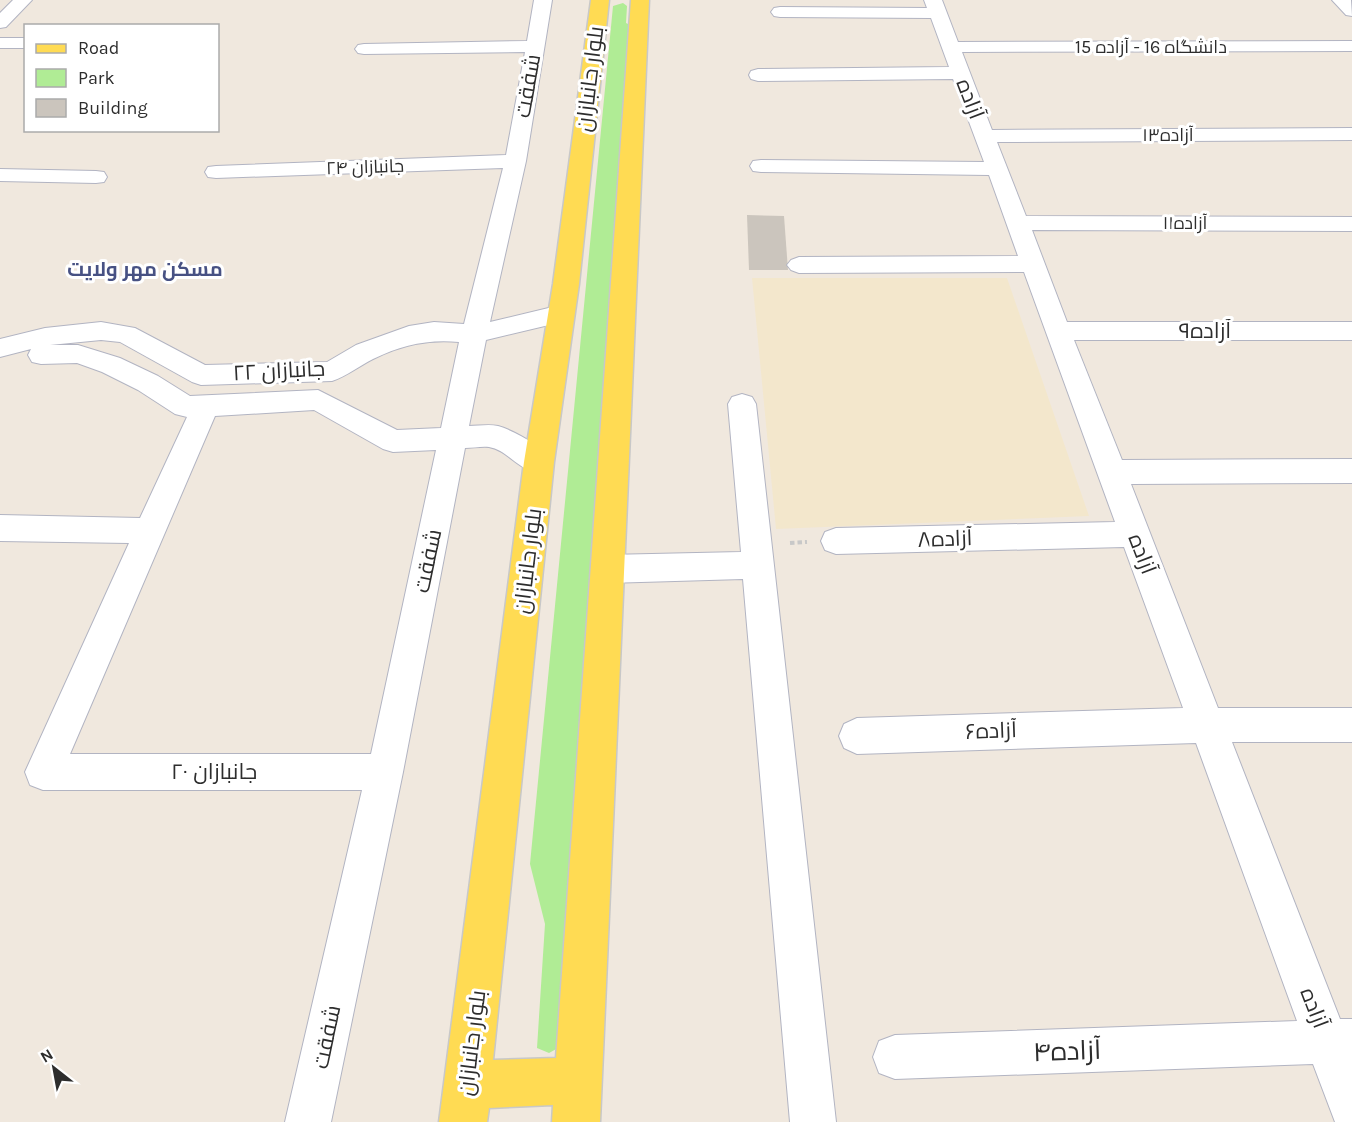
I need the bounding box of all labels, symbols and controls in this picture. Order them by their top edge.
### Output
legend [24,24,219,132]
street label: بلوار جانبازان [571,25,609,133]
street label: دانشگاه 16 - آزاده 15 [1075,36,1227,58]
text: Road [78,37,119,59]
street label: شفقت [510,52,546,120]
text: Park [78,67,115,89]
street label: آزاده [950,75,990,123]
text: Building [78,97,148,119]
street label: آزاده۱۳ [1142,124,1194,146]
street label: جانبازان ۲۴ [326,155,404,179]
street label: آزاده۱۱ [1163,212,1208,234]
district label: مسکن مهر ولایت [67,258,223,282]
street label: آزاده۹ [1179,318,1231,344]
street label: جانبازان ۲۲ [232,356,326,386]
street label: بلوار جانبازان [509,507,547,615]
street label: آزاده۸ [917,525,973,553]
street label: شفقت [409,527,447,595]
street label: آزاده [1122,530,1162,578]
street label: آزاده۶ [965,717,1017,745]
street label: جانبازان ۲۰ [171,759,257,785]
street label: آزاده [1294,984,1334,1032]
street label: بلوار جانبازان [453,989,491,1097]
street label: شفقت [308,1003,346,1071]
street label: آزاده۴ [1032,1034,1102,1068]
north arrow [24,1038,84,1098]
text: N [37,1044,56,1067]

